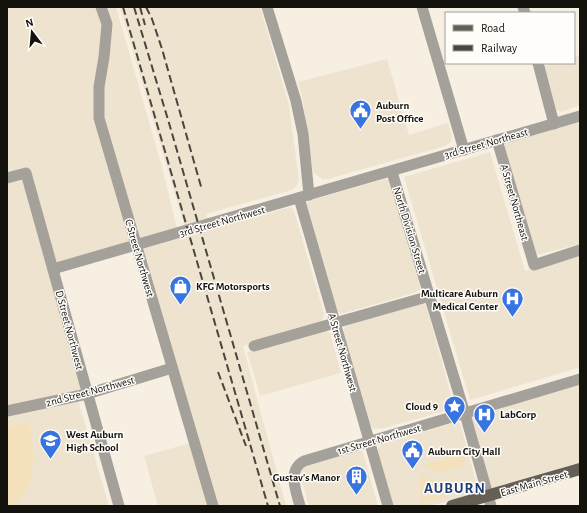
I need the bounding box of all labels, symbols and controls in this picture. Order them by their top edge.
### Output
north arrow [12,12,52,52]
legend [445,12,575,64]
text: N [24,17,35,29]
text: Road [481,22,505,34]
text: Railway [481,42,517,55]
public building icon: Auburn Post Office [347,98,373,131]
place label: Auburn Post Office [376,100,423,124]
street label: 3rd Street Northeast [443,126,530,161]
street label: A Street Northeast [498,163,531,242]
street label: North Division Street [391,186,428,275]
street label: 3rd Street Northwest [178,204,267,239]
street label: C Street Northwest [123,218,156,299]
shop icon: KFG Motorsports [167,273,193,306]
place label: KFG Motorsports [196,281,270,292]
hospital icon: Multicare Auburn Medical Center [500,286,526,319]
place label: Multicare Auburn Medical Center [421,288,498,312]
street label: D Street Northwest [54,289,86,371]
street label: A Street Northwest [326,312,359,393]
street label: 2nd Street Northwest [45,374,136,409]
place icon: Cloud 9 [441,393,467,426]
place label: Cloud 9 [405,401,438,412]
hospital icon: LabCorp [471,401,497,434]
place label: LabCorp [500,409,537,420]
street label: 1st Street Northwest [336,422,422,457]
school or university icon: West Auburn High School [38,427,64,460]
place label: West Auburn High School [66,429,124,453]
public building icon: Auburn City Hall [399,438,425,471]
place label: Auburn City Hall [428,446,500,457]
building icon: Gustav's Manor [343,464,369,497]
street label: East Main Street [499,469,569,498]
place label: Gustav's Manor [273,472,340,483]
district label: AUBURN [424,481,486,496]

